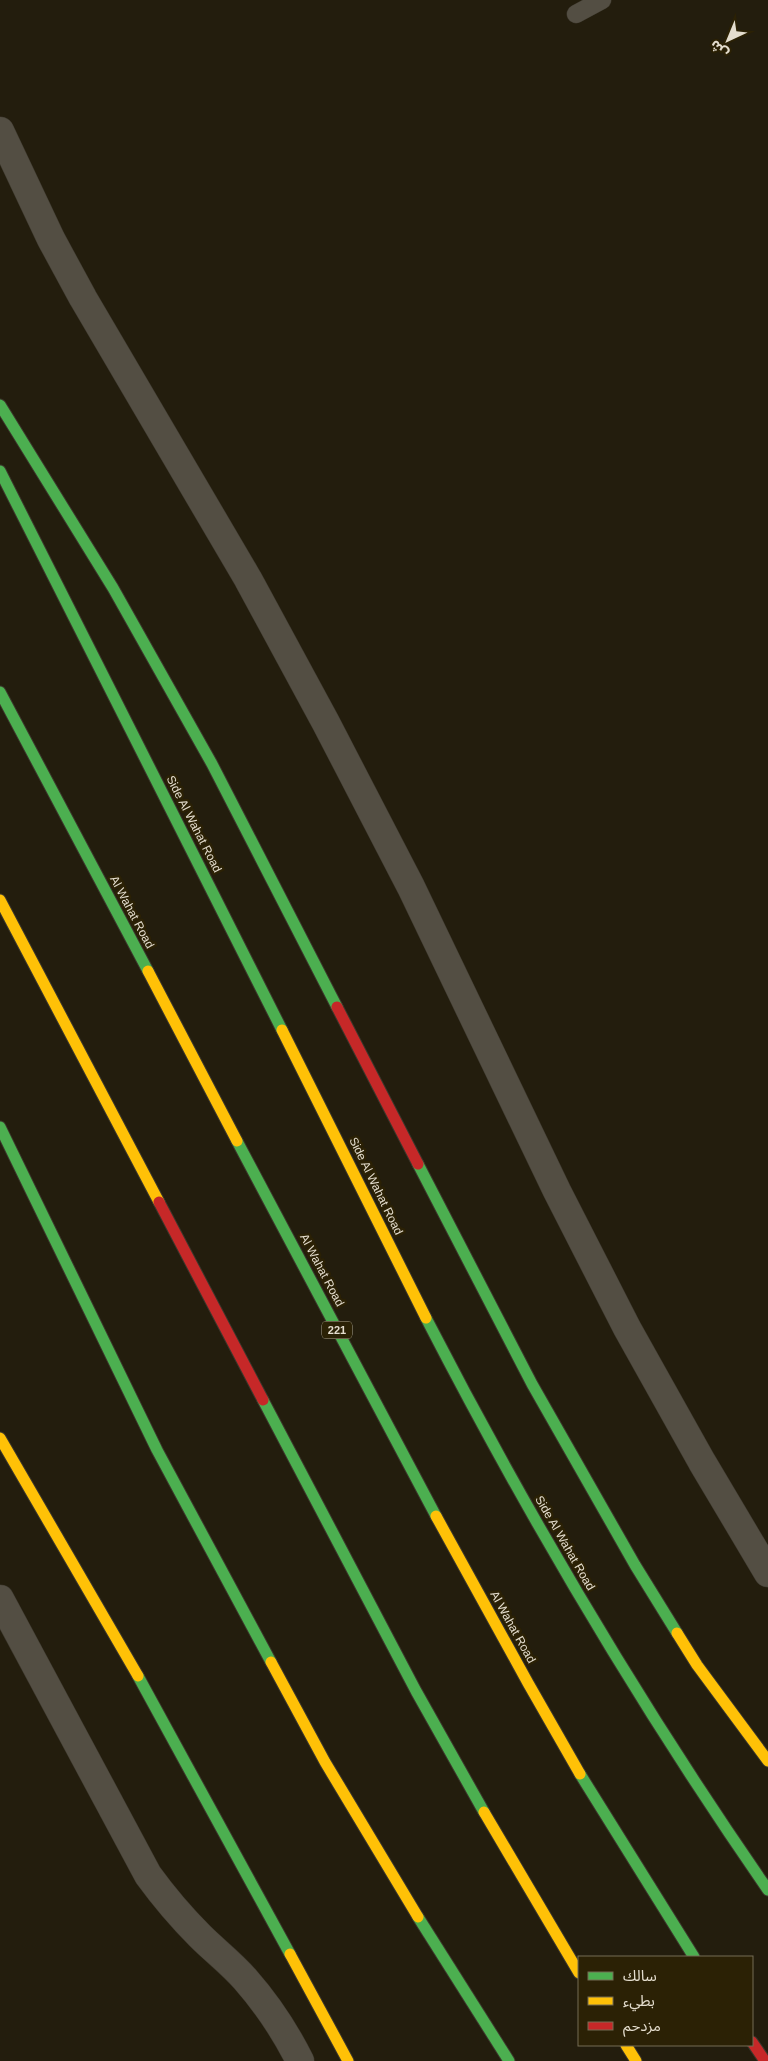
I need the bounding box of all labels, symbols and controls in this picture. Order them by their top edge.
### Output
north arrow [703,15,753,65]
text: ش [707,37,731,62]
street label: Side Al Wahat Road [163,773,225,875]
street label: Al Wahat Road [107,873,157,951]
street label: Side Al Wahat Road [346,1135,406,1237]
street label: Al Wahat Road [297,1231,347,1309]
road number: 221 [322,1322,352,1338]
street label: Side Al Wahat Road [532,1493,598,1593]
street label: Al Wahat Road [487,1589,539,1665]
legend [578,1956,753,2046]
text: سالك [623,1967,657,1984]
text: بطيء [623,1992,655,2012]
text: مزدحم [623,2017,661,2037]

